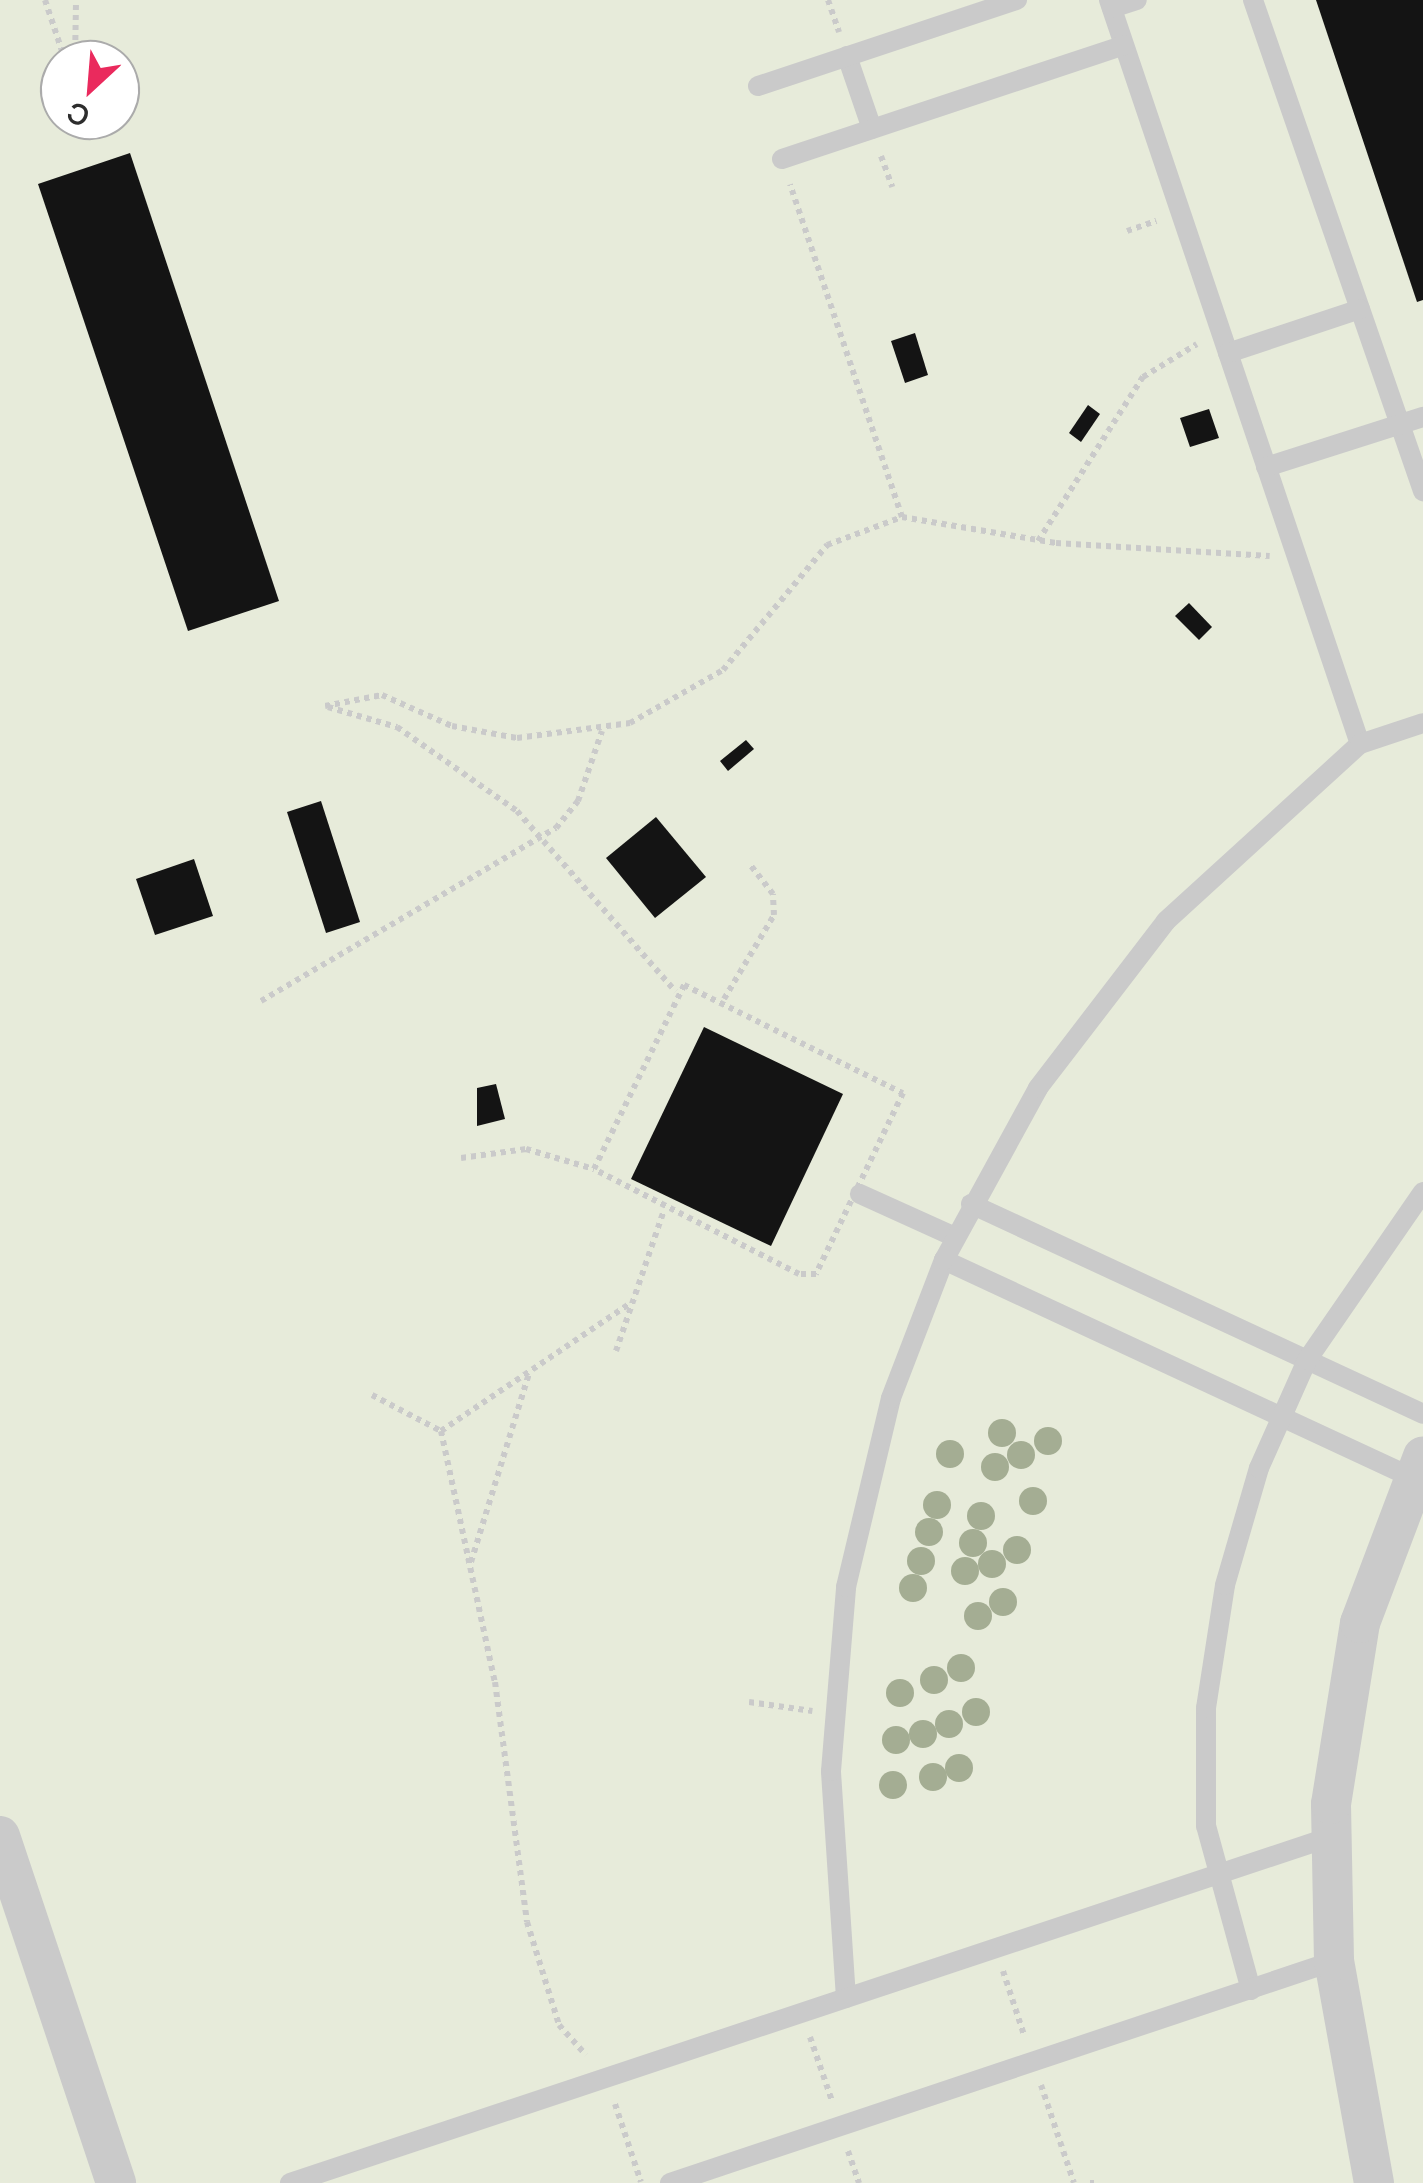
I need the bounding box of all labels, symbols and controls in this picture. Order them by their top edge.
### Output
north arrow [40,40,140,140]
text: С [60,94,95,137]

